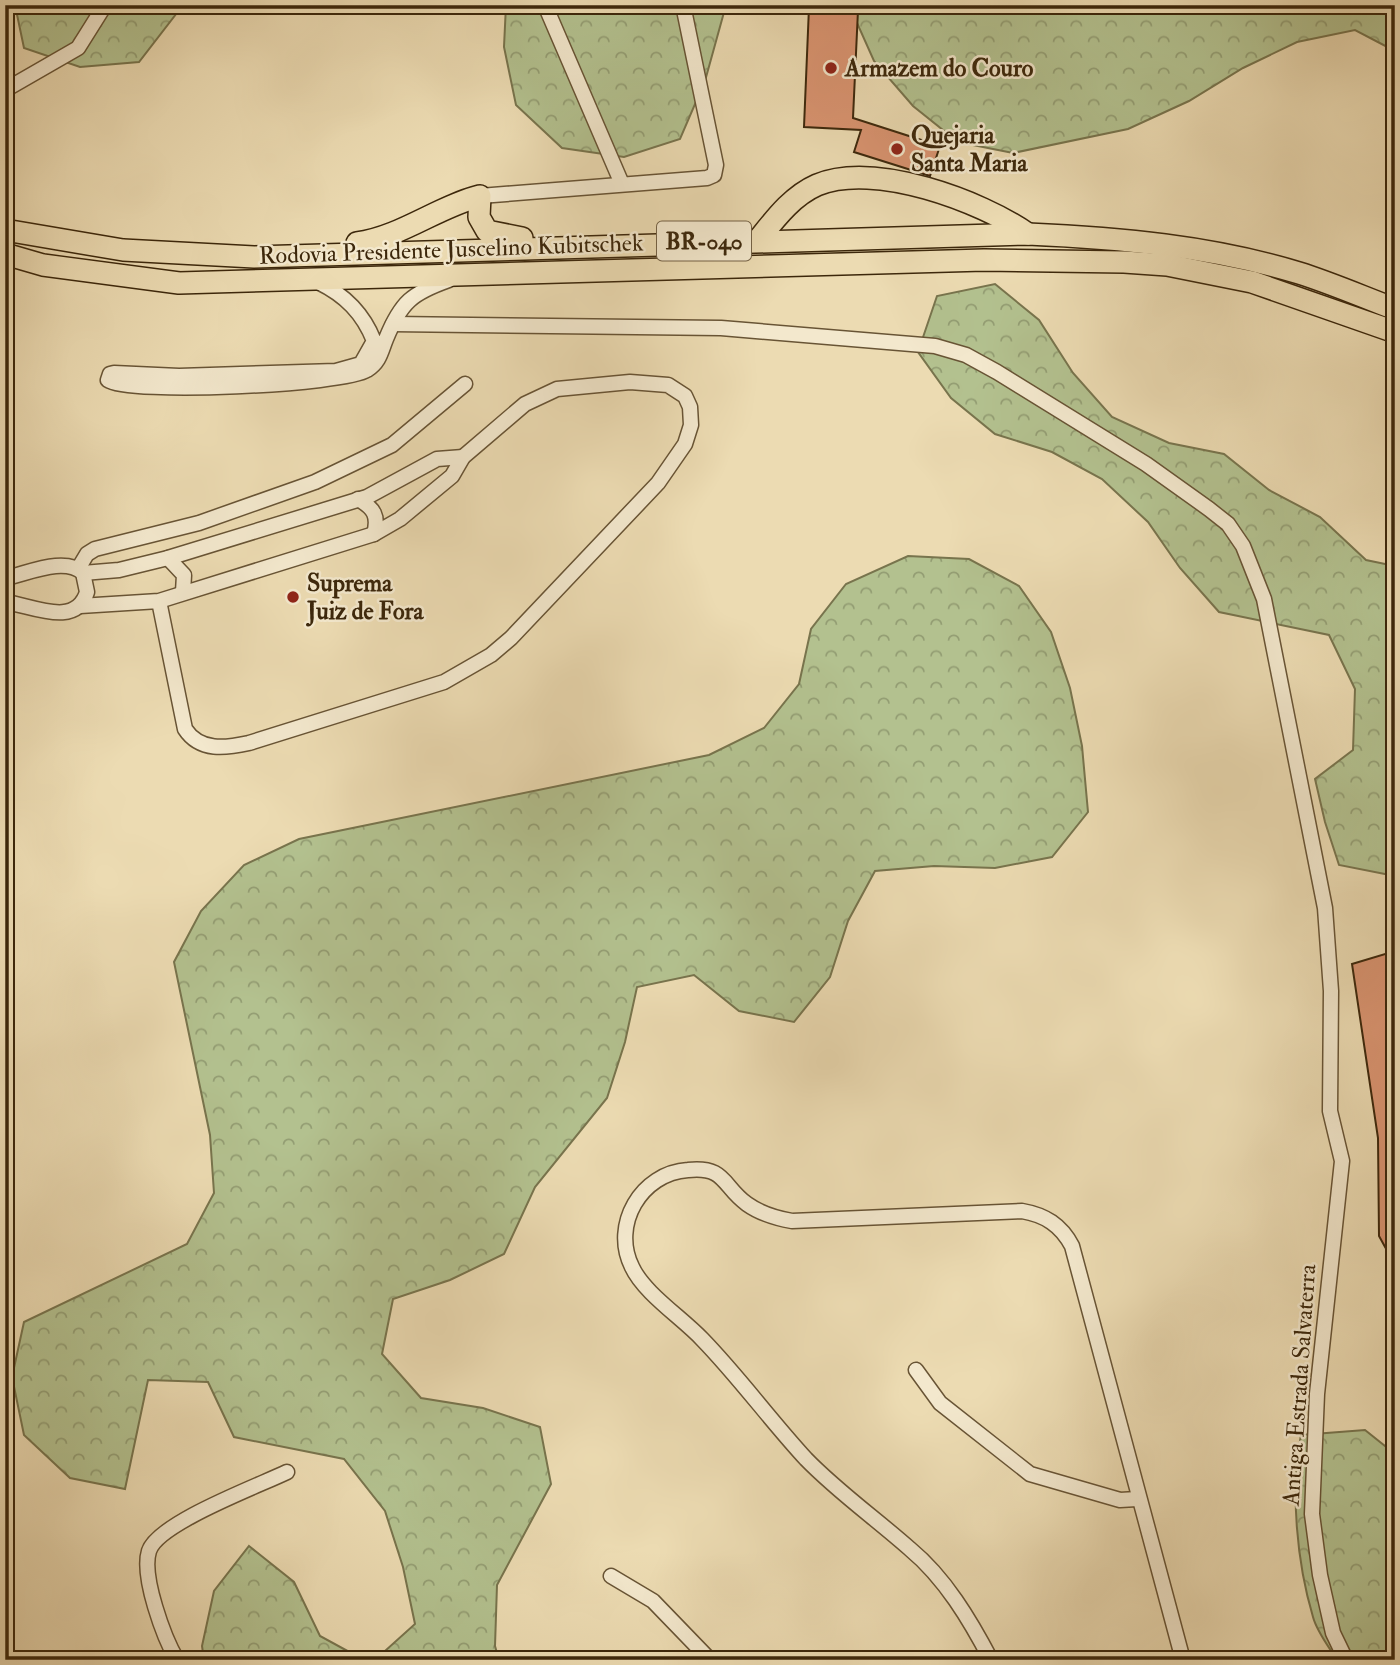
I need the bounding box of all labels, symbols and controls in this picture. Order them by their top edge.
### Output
place label: Armazem do Couro [844,53,1034,84]
marker: Armazem do Couro [823,60,839,76]
place label: Quejaria Santa Maria [911,120,1028,179]
marker: Quejaria Santa Maria [889,141,905,157]
road number: BR-040 [657,222,751,260]
street label: Rodovia Presidente Juscelino Kubitschek [258,227,644,272]
place label: Suprema Juiz de Fora [306,568,425,627]
marker: Suprema Juiz de Fora [285,589,301,605]
street label: Antiga Estrada Salvaterra [1276,1262,1323,1508]

